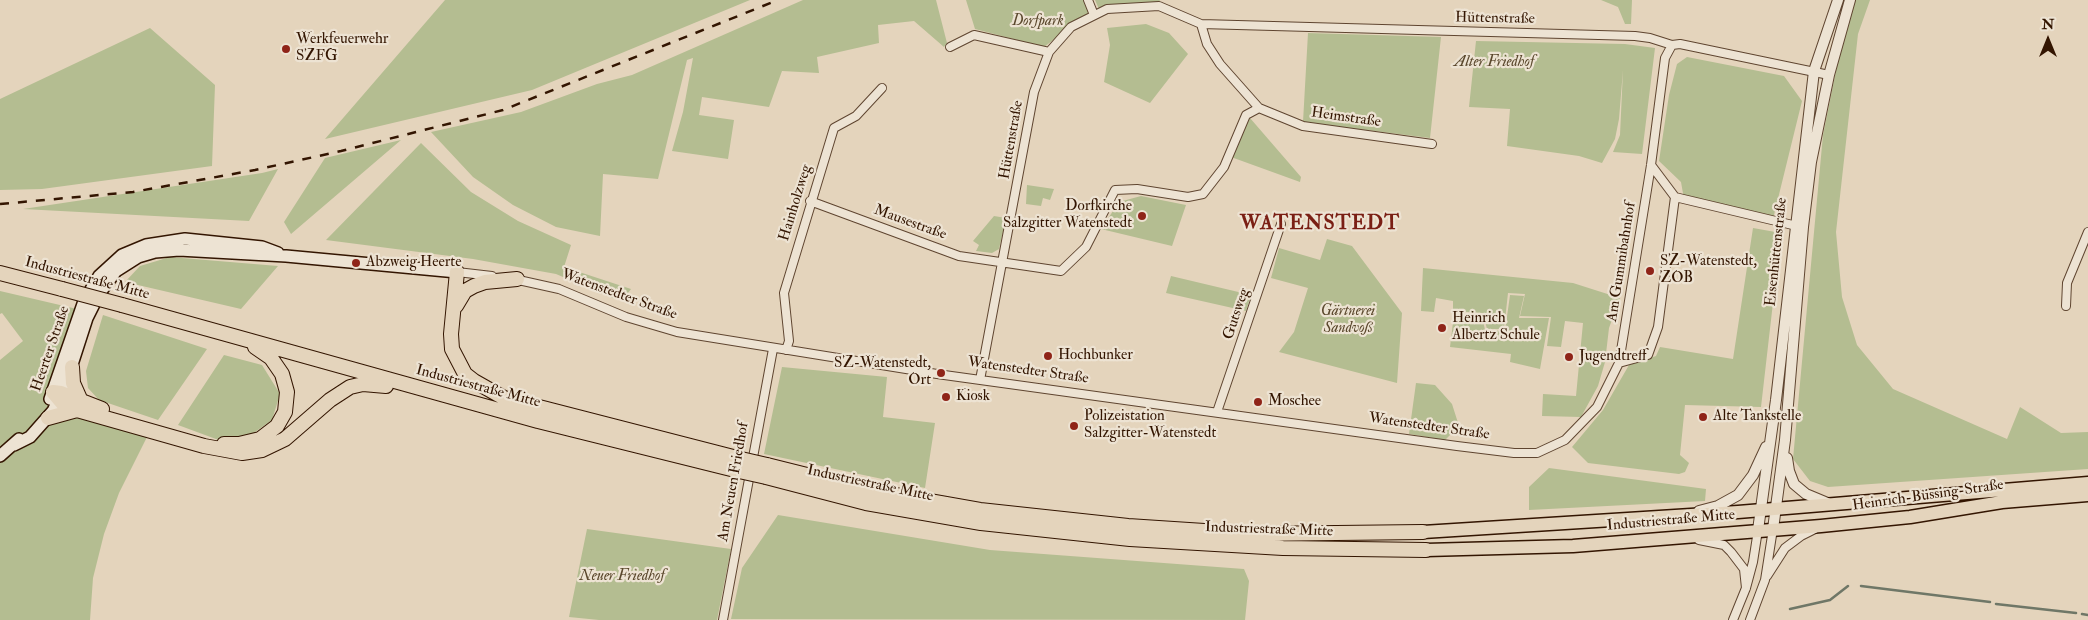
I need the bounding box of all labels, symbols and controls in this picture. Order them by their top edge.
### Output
street label: Hüttenstraße [1455,9,1535,29]
park label: Dorfpark [1012,13,1064,31]
north arrow [2023,15,2073,65]
text: N [2042,16,2054,33]
place label: Werkfeuerwehr SZFG [296,31,388,66]
marker: Werkfeuerwehr SZFG [280,43,292,55]
park label: Alter Friedhof [1454,54,1534,72]
street label: Hüttenstraße [996,99,1028,181]
street label: Heimstraße [1310,104,1382,132]
street label: Hainholzweg [776,163,816,243]
street label: Eisenhüttenstraße [1762,197,1792,307]
place label: Dorfkirche Salzgitter Watenstedt [1003,198,1132,233]
street label: Am Gummibahnhof [1604,201,1640,323]
street label: Mausestraße [871,202,949,244]
marker: Dorfkirche Salzgitter Watenstedt [1136,210,1148,222]
district label: WATENSTEDT [1239,213,1401,237]
place label: SZ-Watenstedt, ZOB [1660,253,1757,288]
street label: Industriestraße Mitte [23,254,151,304]
place label: Abzweig Heerte [366,254,461,272]
marker: Abzweig Heerte [350,257,362,269]
marker: SZ-Watenstedt, ZOB [1644,265,1656,277]
street label: Watenstedter Straße [559,266,679,324]
street label: Gutsweg [1220,286,1254,342]
park label: Gärtnerei Sandvoß [1321,303,1375,338]
street label: Heerter Straße [28,304,74,394]
place label: Heinrich Albertz Schule [1452,310,1540,345]
marker: Heinrich Albertz Schule [1436,322,1448,334]
place label: Hochbunker [1058,347,1133,365]
place label: Jugendtreff [1579,348,1646,366]
marker: Hochbunker [1042,350,1054,362]
marker: Jugendtreff [1563,351,1575,363]
street label: Watenstedter Straße [966,354,1090,388]
place label: SZ-Watenstedt, Ort [834,355,931,390]
street label: Industriestraße Mitte [414,362,542,412]
marker: SZ-Watenstedt, Ort [935,367,947,379]
place label: Kiosk [956,388,990,406]
marker: Kiosk [940,391,952,403]
place label: Moschee [1268,393,1321,411]
marker: Moschee [1252,396,1264,408]
place label: Polizeistation Salzgitter-Watenstedt [1084,408,1216,443]
place label: Alte Tankstelle [1713,408,1801,426]
street label: Watenstedter Straße [1367,410,1491,444]
marker: Alte Tankstelle [1697,411,1709,423]
marker: Polizeistation Salzgitter-Watenstedt [1068,420,1080,432]
street label: Am Neuen Friedhof [715,421,753,543]
street label: Industriestraße Mitte [805,462,935,506]
street label: Heinrich-Büssing-Straße [1851,476,2005,516]
street label: Industriestraße Mitte [1606,506,1736,536]
street label: Industriestraße Mitte [1205,519,1333,541]
park label: Neuer Friedhof [580,568,664,586]

